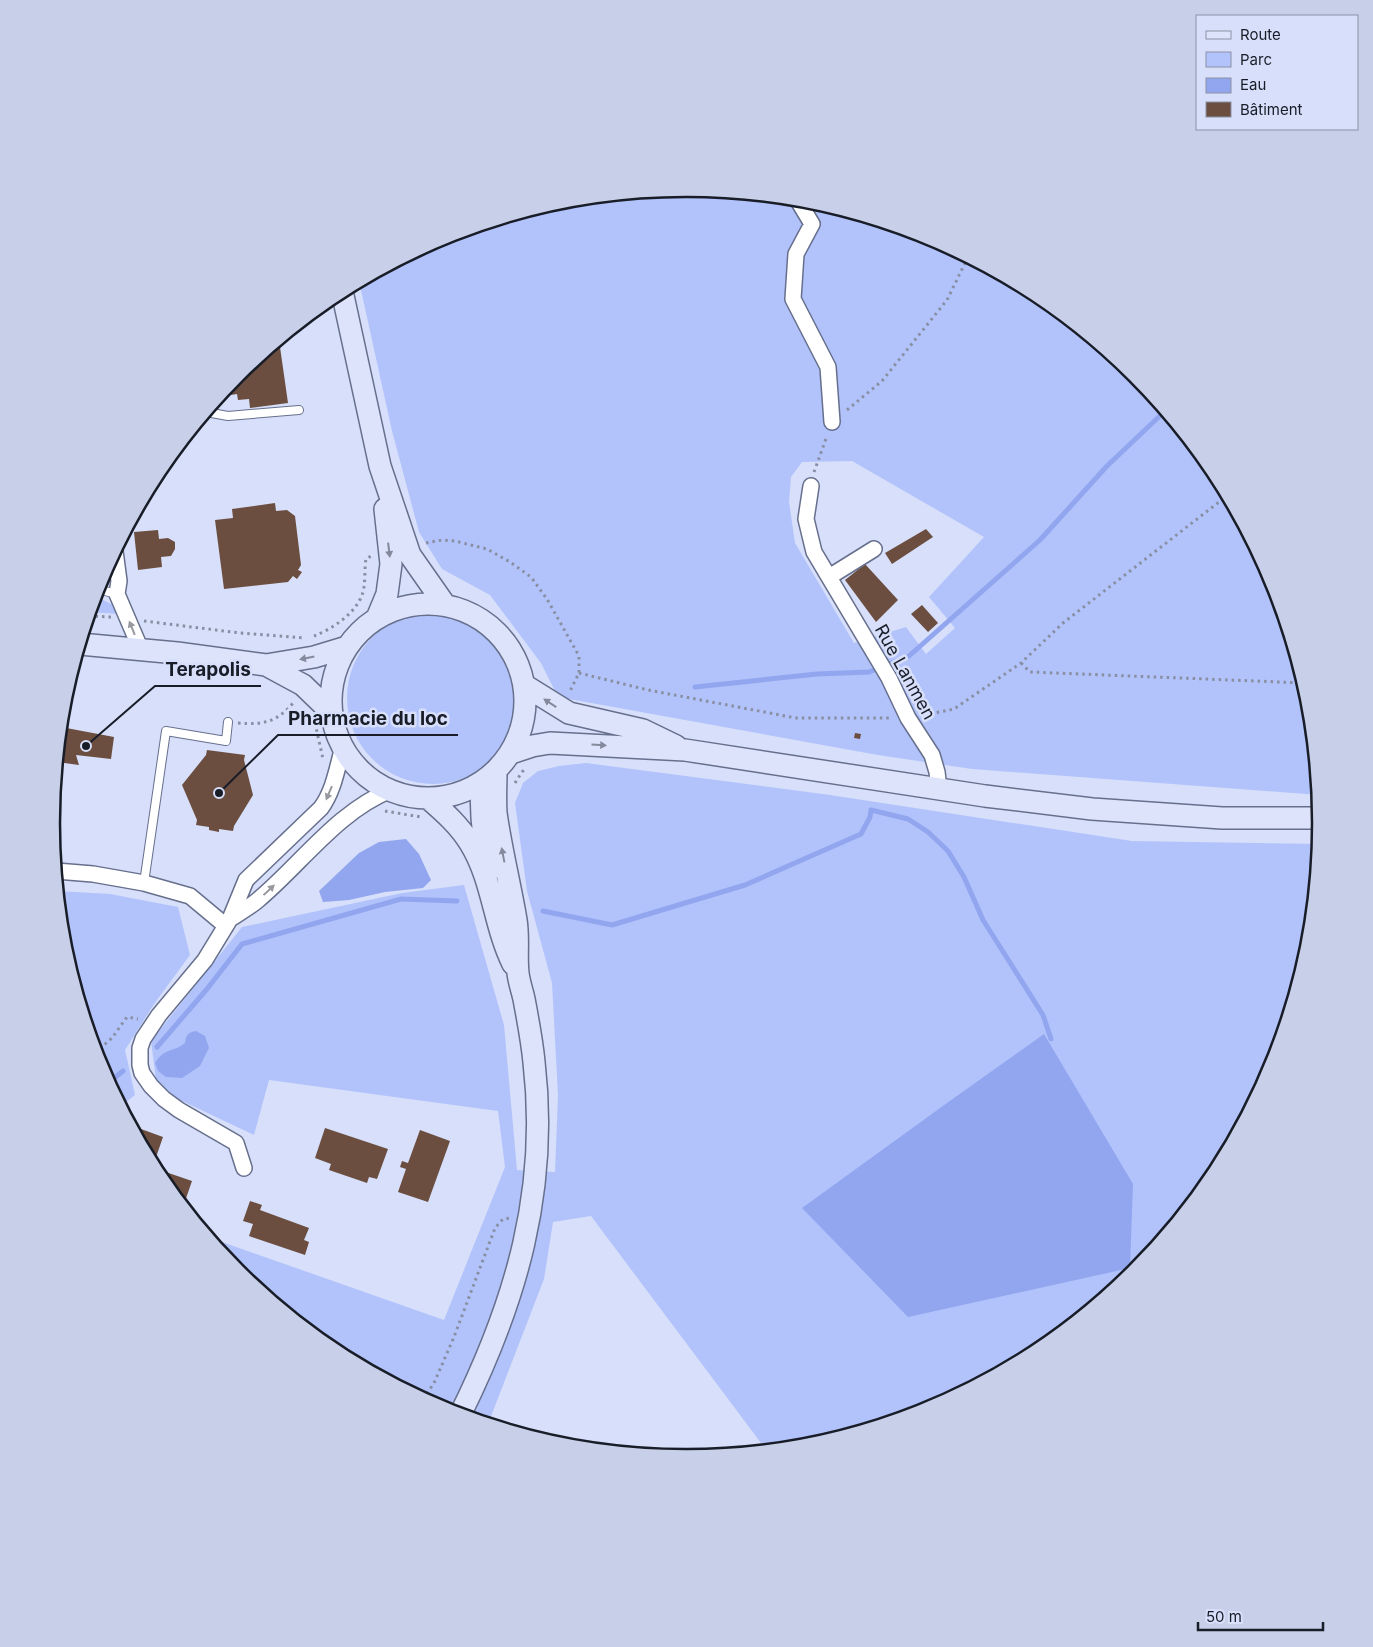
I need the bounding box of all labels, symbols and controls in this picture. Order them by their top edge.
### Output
legend [1196,15,1358,130]
text: Route [1240,25,1281,44]
text: Parc [1240,50,1272,69]
text: Eau [1240,75,1266,94]
text: Bâtiment [1240,100,1303,119]
one-way arrow [385,542,393,558]
one-way arrow [128,620,135,635]
street label: Rue Lanmen [871,620,940,723]
callout: Terapolis [155,652,261,686]
one-way arrow [299,655,315,663]
text: Terapolis [165,658,251,681]
one-way arrow [544,698,557,707]
callout: Pharmacie du loc [278,701,458,735]
text: Pharmacie du loc [288,707,448,730]
one-way arrow [591,742,607,750]
one-way arrow [325,786,333,800]
one-way arrow [499,848,507,863]
one-way arrow [262,884,274,896]
scale bar [1198,1600,1323,1632]
text: 50 m [1206,1607,1242,1626]

